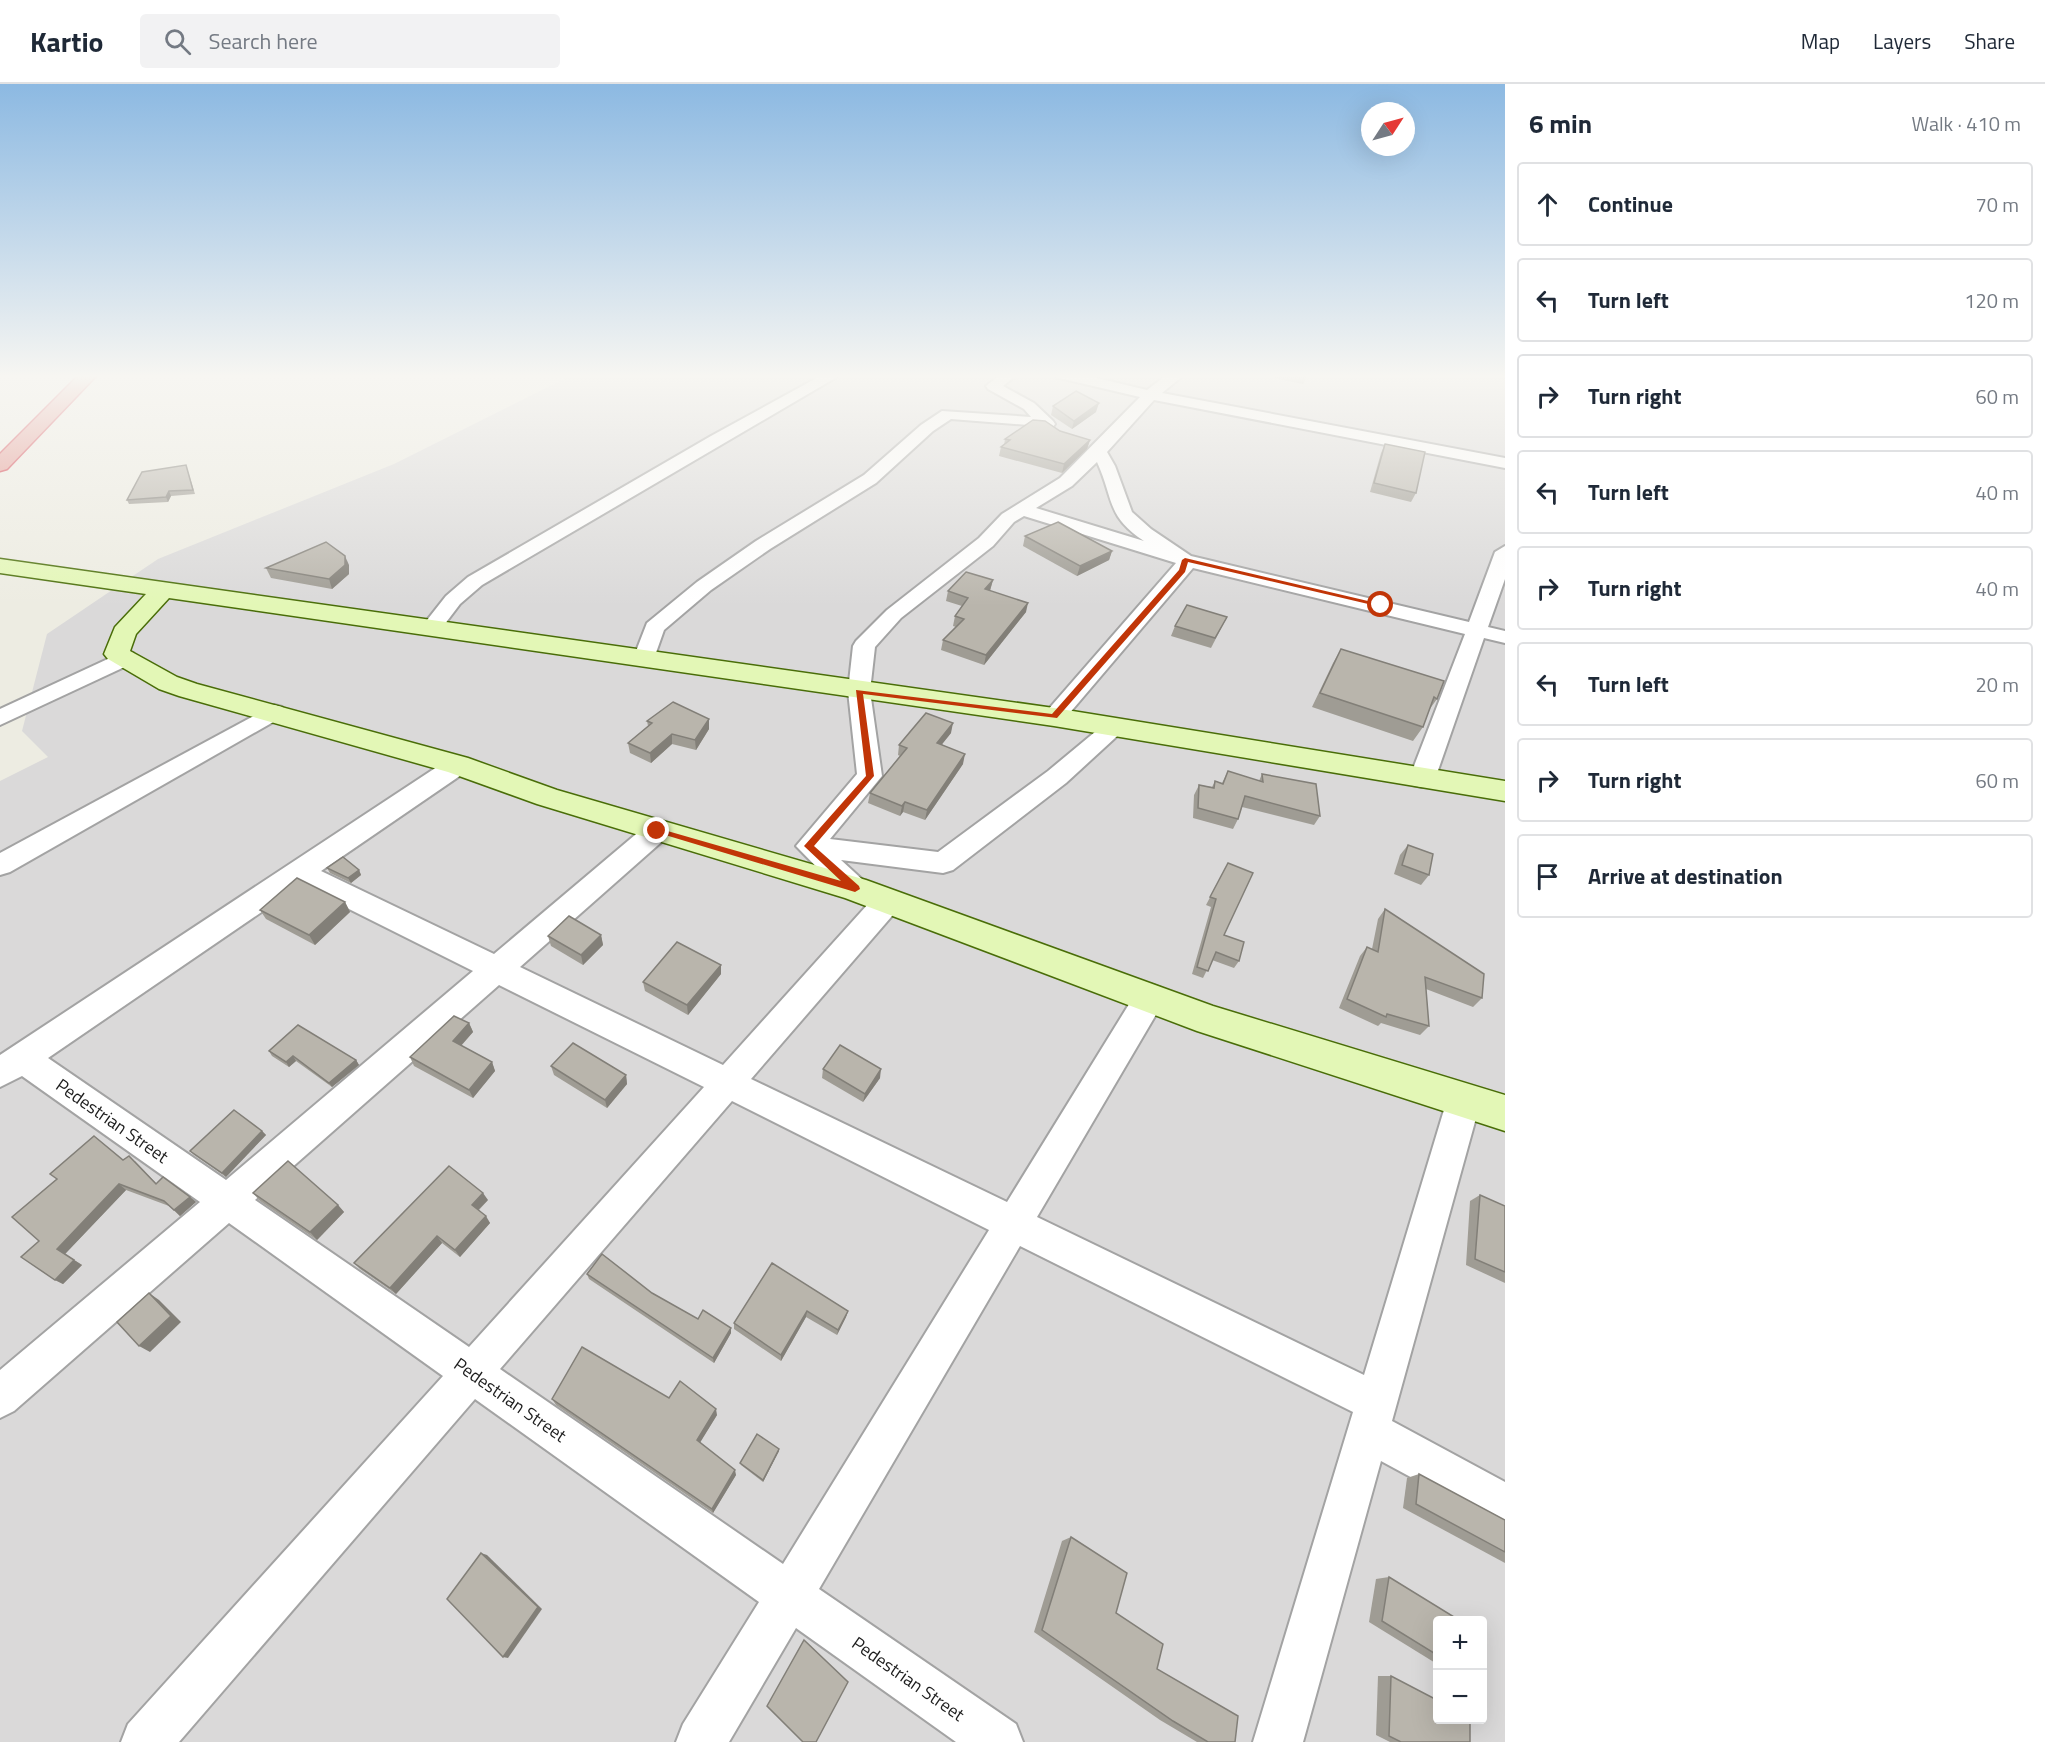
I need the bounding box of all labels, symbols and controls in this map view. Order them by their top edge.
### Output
search box [140,14,560,68]
text: Kartio [30,20,104,63]
text: Search here [209,24,318,58]
icon: search [161,25,194,58]
text: Map [1801,25,1840,57]
text: Layers [1873,25,1931,57]
text: Share [1964,25,2015,57]
north arrow [1361,102,1415,156]
text: 6 min [1529,104,1592,143]
text: Walk · 410 m [1912,108,2021,139]
text: Continue [1588,187,1673,221]
icon: ahead [1531,188,1564,221]
text: 70 m [1975,189,2019,220]
text: Turn left [1588,283,1669,317]
icon: left [1531,284,1564,317]
text: 120 m [1964,285,2019,316]
text: Turn right [1588,379,1682,413]
icon: right [1531,380,1564,413]
text: 60 m [1975,381,2019,412]
text: Turn left [1588,475,1669,509]
icon: left [1531,476,1564,509]
text: 40 m [1975,477,2019,508]
text: Turn right [1588,571,1682,605]
icon: right [1531,572,1564,605]
text: 40 m [1975,573,2019,604]
route start [1367,591,1393,617]
text: Turn left [1588,667,1669,701]
icon: left [1531,668,1564,701]
text: 20 m [1975,669,2019,700]
text: Turn right [1588,763,1682,797]
icon: right [1531,764,1564,797]
text: 60 m [1975,765,2019,796]
route end [643,817,669,843]
text: Arrive at destination [1588,859,1783,893]
icon: arrive [1531,860,1564,893]
street label: Pedestrian Street [50,1072,175,1170]
street label: Pedestrian Street [448,1351,573,1449]
map controls [1433,1616,1487,1724]
button: + [1433,1616,1487,1670]
street label: Pedestrian Street [846,1630,971,1728]
button: − [1433,1670,1487,1724]

